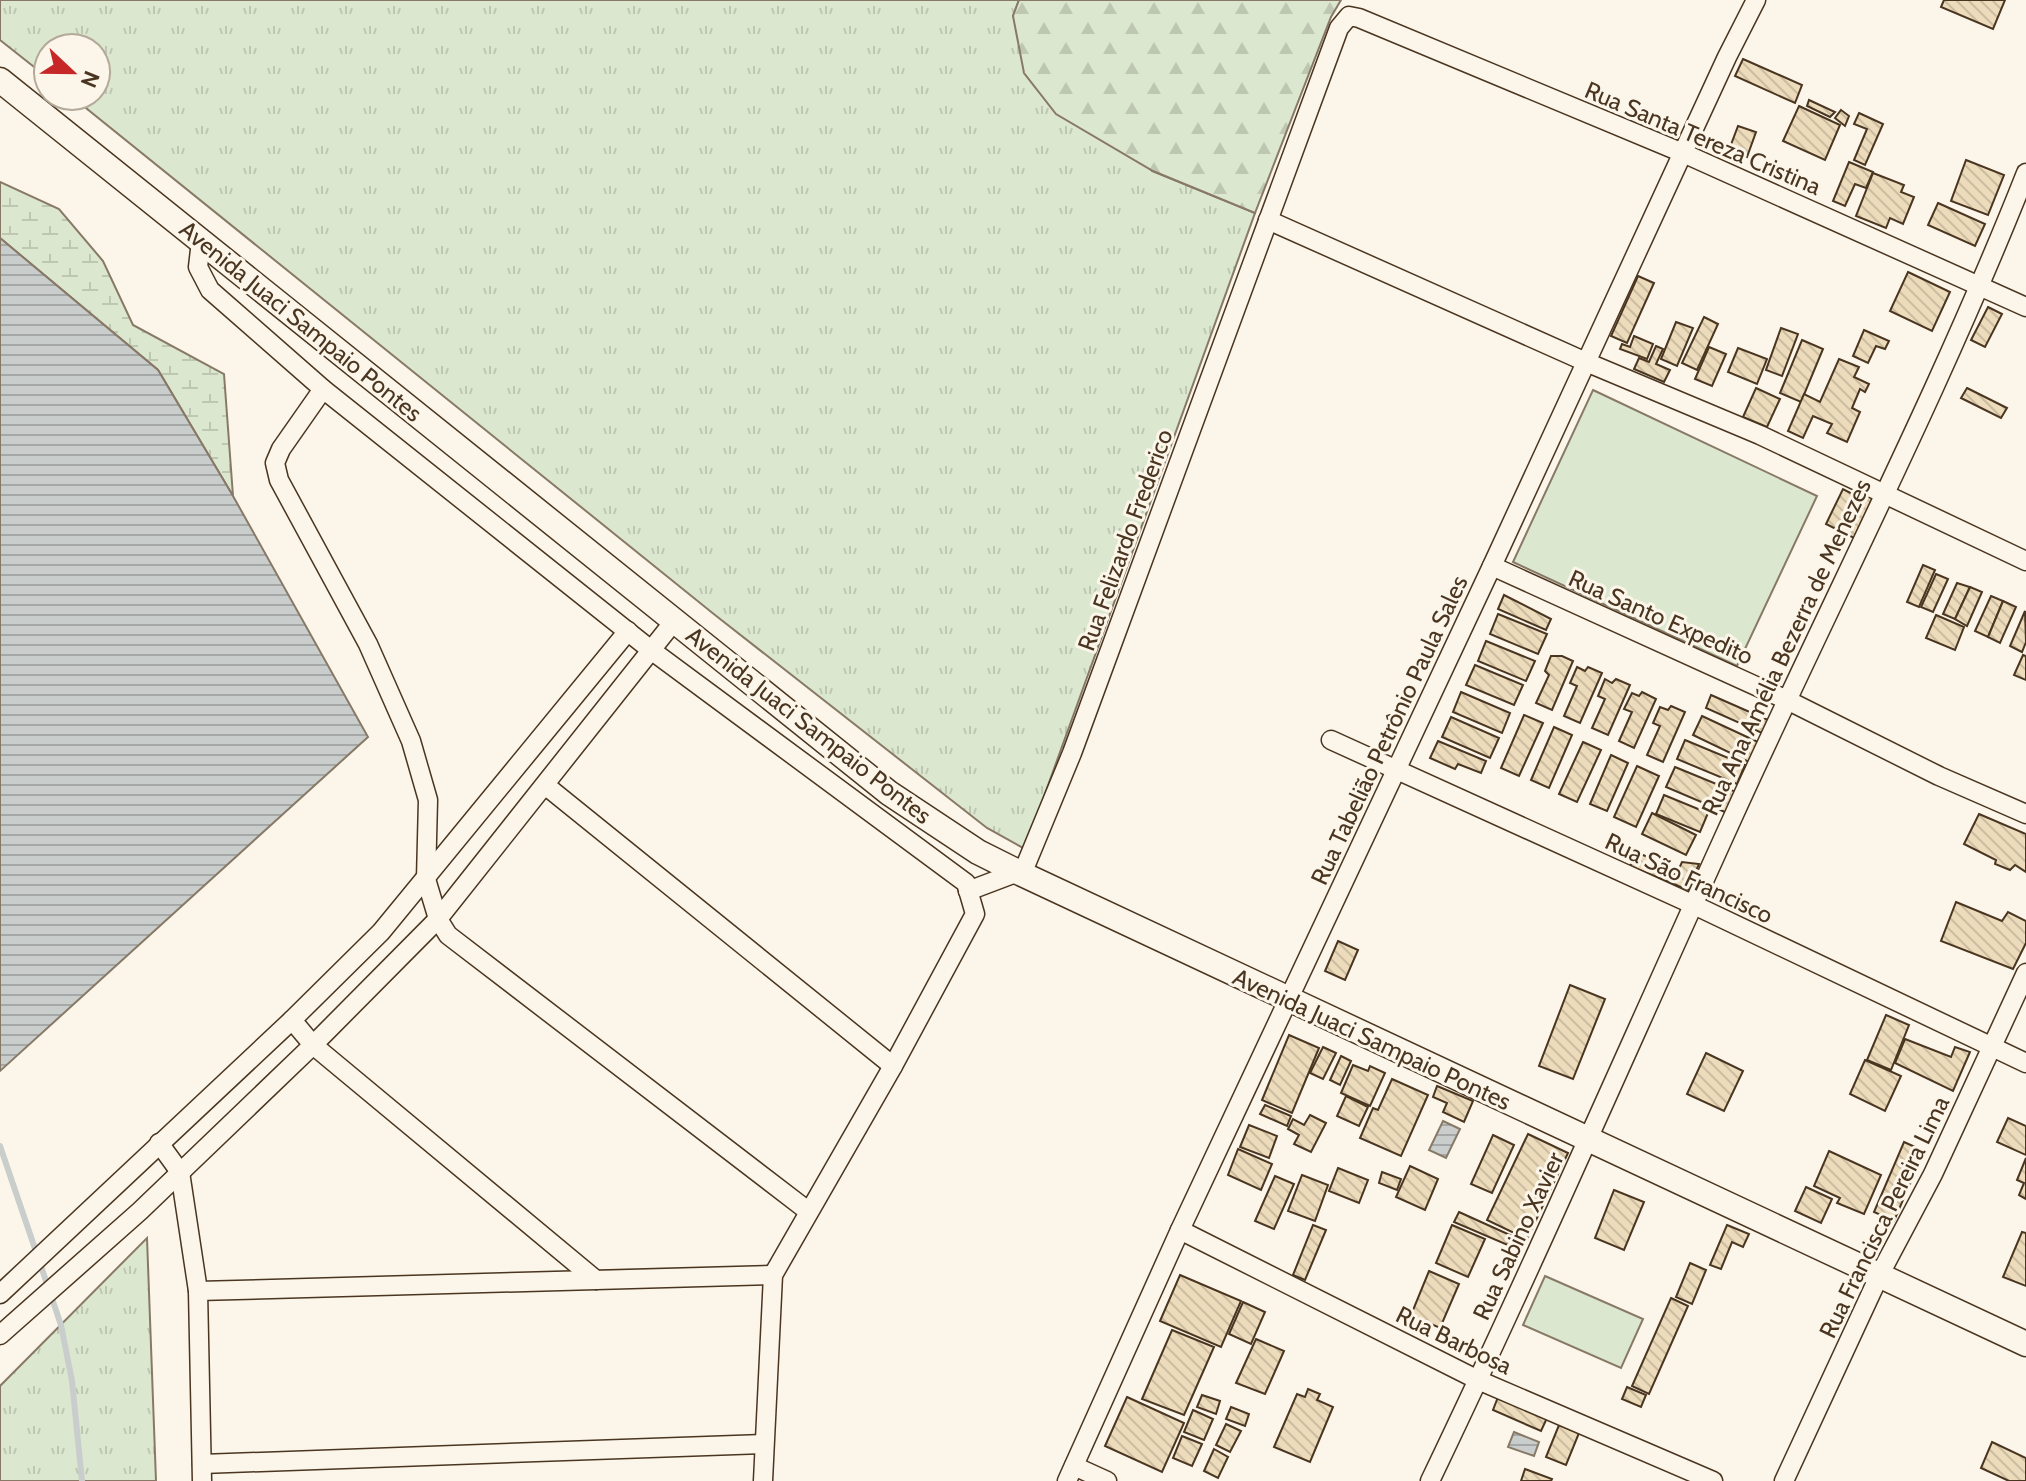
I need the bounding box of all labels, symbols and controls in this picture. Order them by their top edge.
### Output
north arrow [32,32,112,112]
text: N [75,67,106,92]
street label: Rua Santa Tereza Cristina [1581,75,1826,201]
street label: Avenida Juaci Sampaio Pontes [174,214,428,428]
street label: Rua Felizardo Frederico [1071,425,1179,655]
street label: Rua Ana Amélia Bezerra de Menezes [1695,474,1877,820]
street label: Rua Santo Expedito [1564,563,1758,671]
street label: Rua Tabelião Petrônio Paula Sales [1304,571,1474,889]
street label: Avenida Juaci Sampaio Pontes [681,620,937,830]
street label: Rua São Francisco [1601,827,1777,929]
street label: Avenida Juaci Sampaio Pontes [1229,962,1516,1116]
street label: Rua Francisca Pereira Lima [1813,1091,1955,1343]
street label: Rua Sabino Xavier [1466,1147,1570,1324]
street label: Rua Barbosa [1391,1300,1517,1381]

